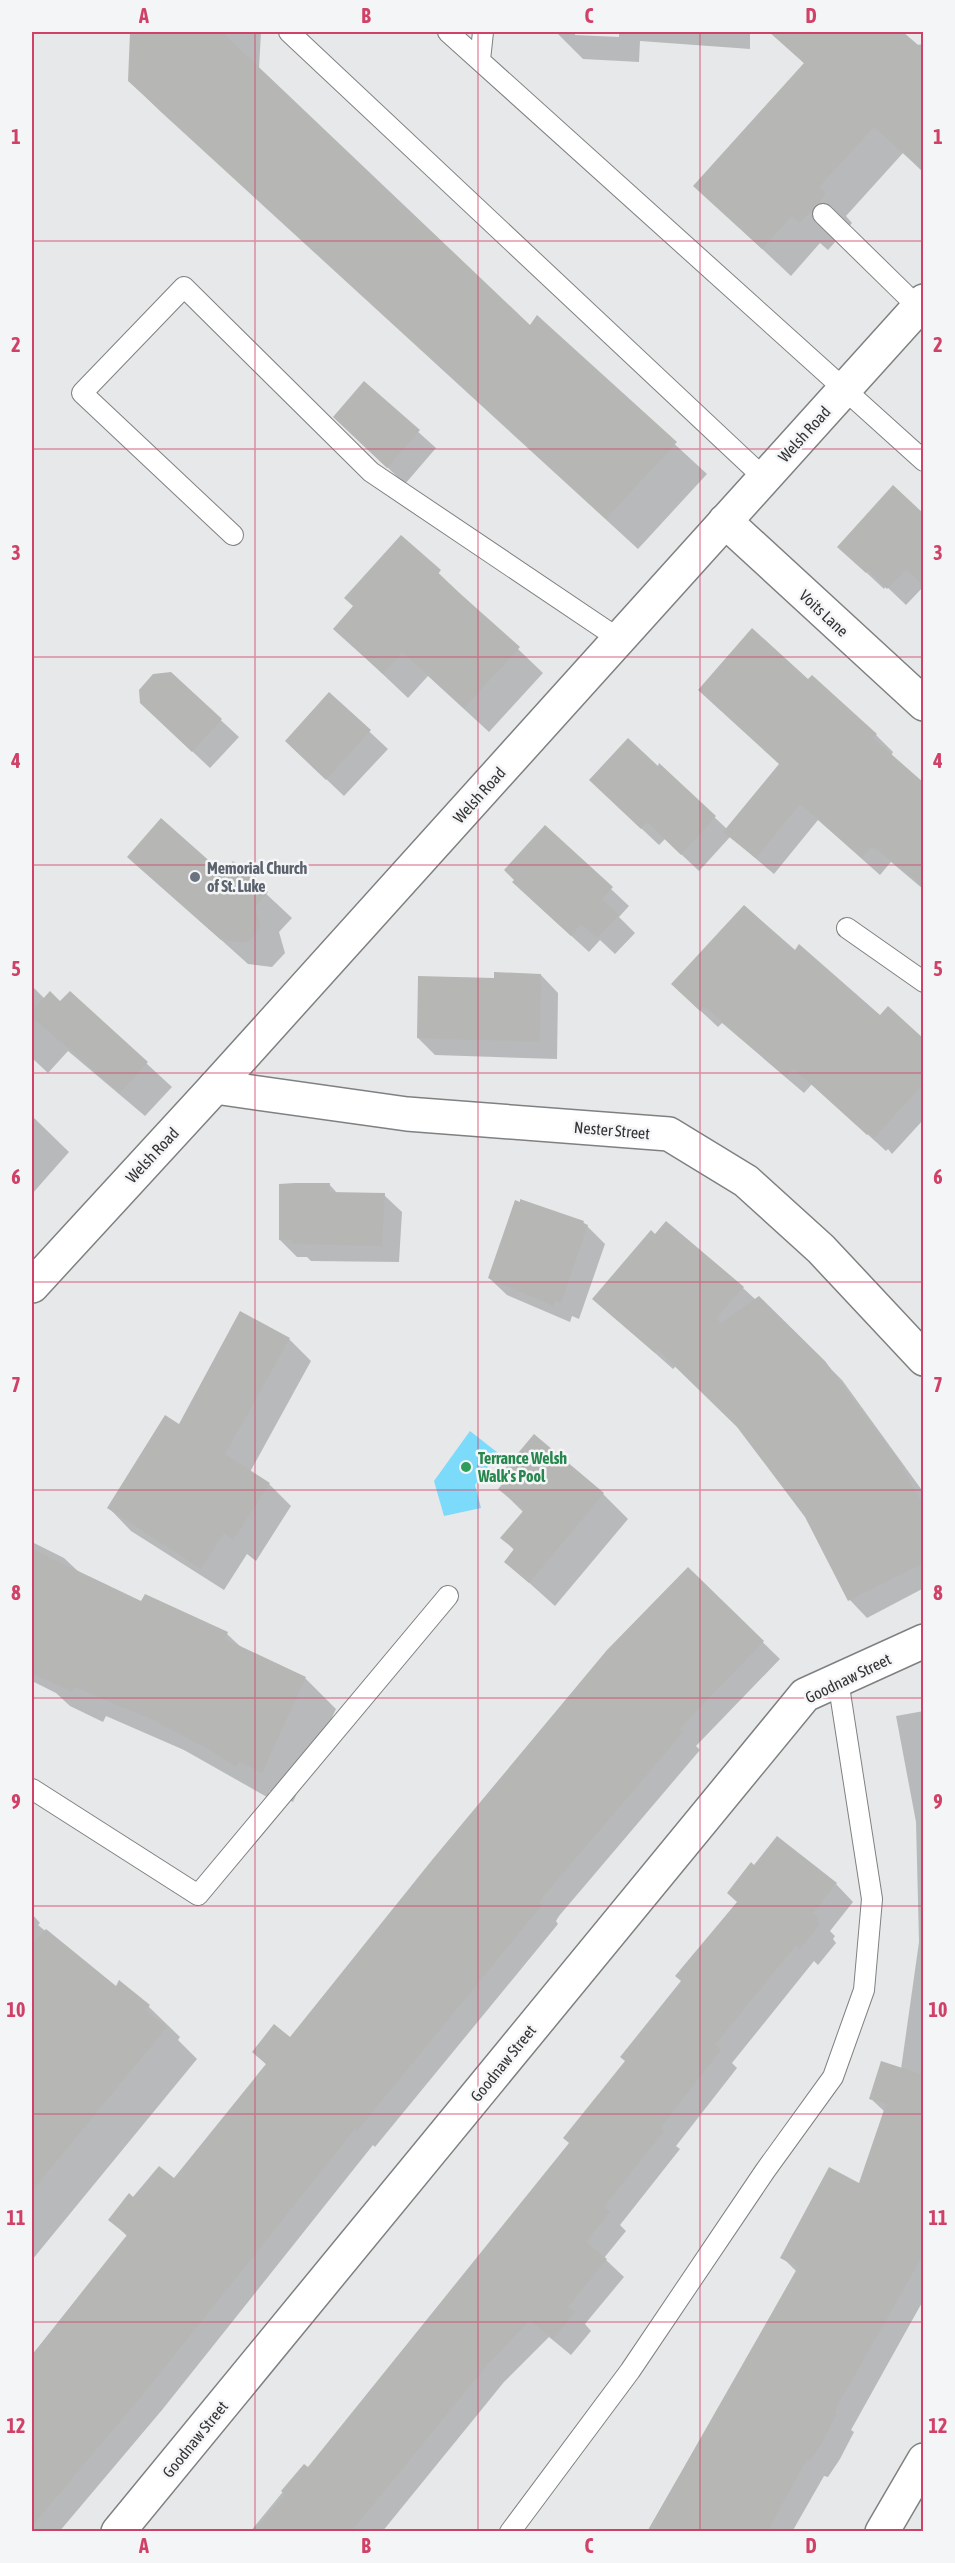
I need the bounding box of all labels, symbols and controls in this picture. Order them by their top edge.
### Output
text: A [138,4,149,27]
text: B [361,4,371,27]
text: C [585,4,594,27]
text: D [805,4,817,27]
text: 1 [11,125,21,148]
text: 1 [933,125,943,148]
text: 2 [11,333,21,356]
text: 2 [933,333,943,356]
street label: Welsh Road [774,402,834,466]
text: 3 [11,541,21,564]
text: 3 [933,541,943,564]
street label: Voits Lane [796,586,852,640]
text: 4 [10,749,21,772]
text: 4 [932,749,943,772]
street label: Welsh Road [449,763,509,827]
place label: Memorial Church of St. Luke [207,859,308,895]
marker: Memorial Church of St. Luke [188,870,202,884]
text: 5 [11,957,21,980]
text: 5 [933,957,943,980]
street label: Nester Street [573,1118,651,1142]
street label: Welsh Road [122,1124,182,1186]
text: 6 [11,1165,21,1188]
text: 6 [933,1165,943,1188]
text: 7 [11,1373,21,1396]
text: 7 [933,1373,943,1396]
place label: Terrance Welsh Walk's Pool [477,1449,567,1485]
marker: Terrance Welsh Walk's Pool [459,1460,473,1474]
text: 8 [11,1581,21,1604]
text: 8 [933,1581,943,1604]
street label: Goodnaw Street [802,1649,894,1707]
text: 9 [11,1790,21,1813]
text: 9 [933,1790,943,1813]
text: 10 [7,1998,25,2021]
text: 10 [929,1998,947,2021]
street label: Goodnaw Street [467,2021,540,2105]
text: 11 [7,2206,25,2229]
text: 11 [929,2206,947,2229]
street label: Goodnaw Street [159,2397,232,2481]
text: 12 [7,2414,25,2437]
text: 12 [929,2414,947,2437]
text: A [138,2534,149,2557]
text: B [361,2534,371,2557]
text: C [585,2534,594,2557]
text: D [805,2534,817,2557]

